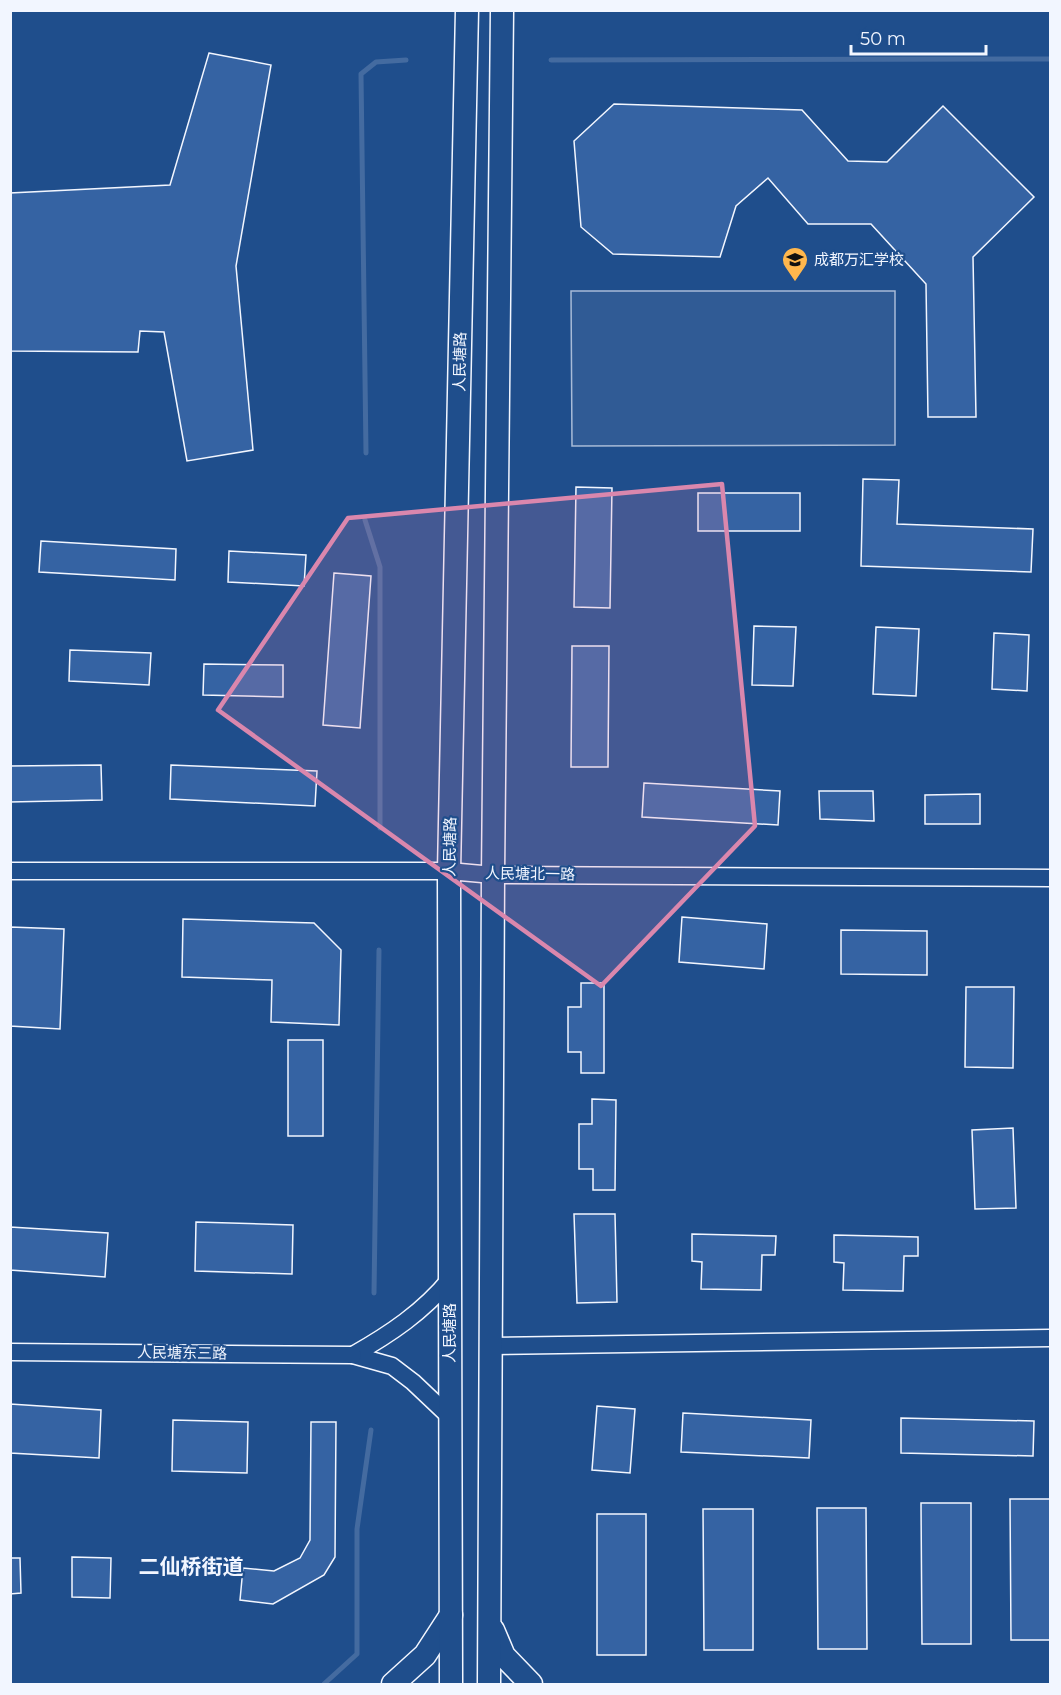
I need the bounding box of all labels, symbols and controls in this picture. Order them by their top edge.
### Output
scale bar [851,18,986,56]
text: 50 m [860,28,906,50]
school or university icon: 成都万汇学校 [780,245,810,283]
place label: 成都万汇学校 [814,250,904,269]
street label: 人民塘路 [449,332,470,392]
street label: 人民塘路 [439,817,460,877]
street label: 人民塘北一路 [485,863,575,884]
street label: 人民塘路 [440,1303,459,1363]
street label: 人民塘东三路 [137,1342,227,1363]
district label: 二仙桥街道 [139,1554,244,1579]

